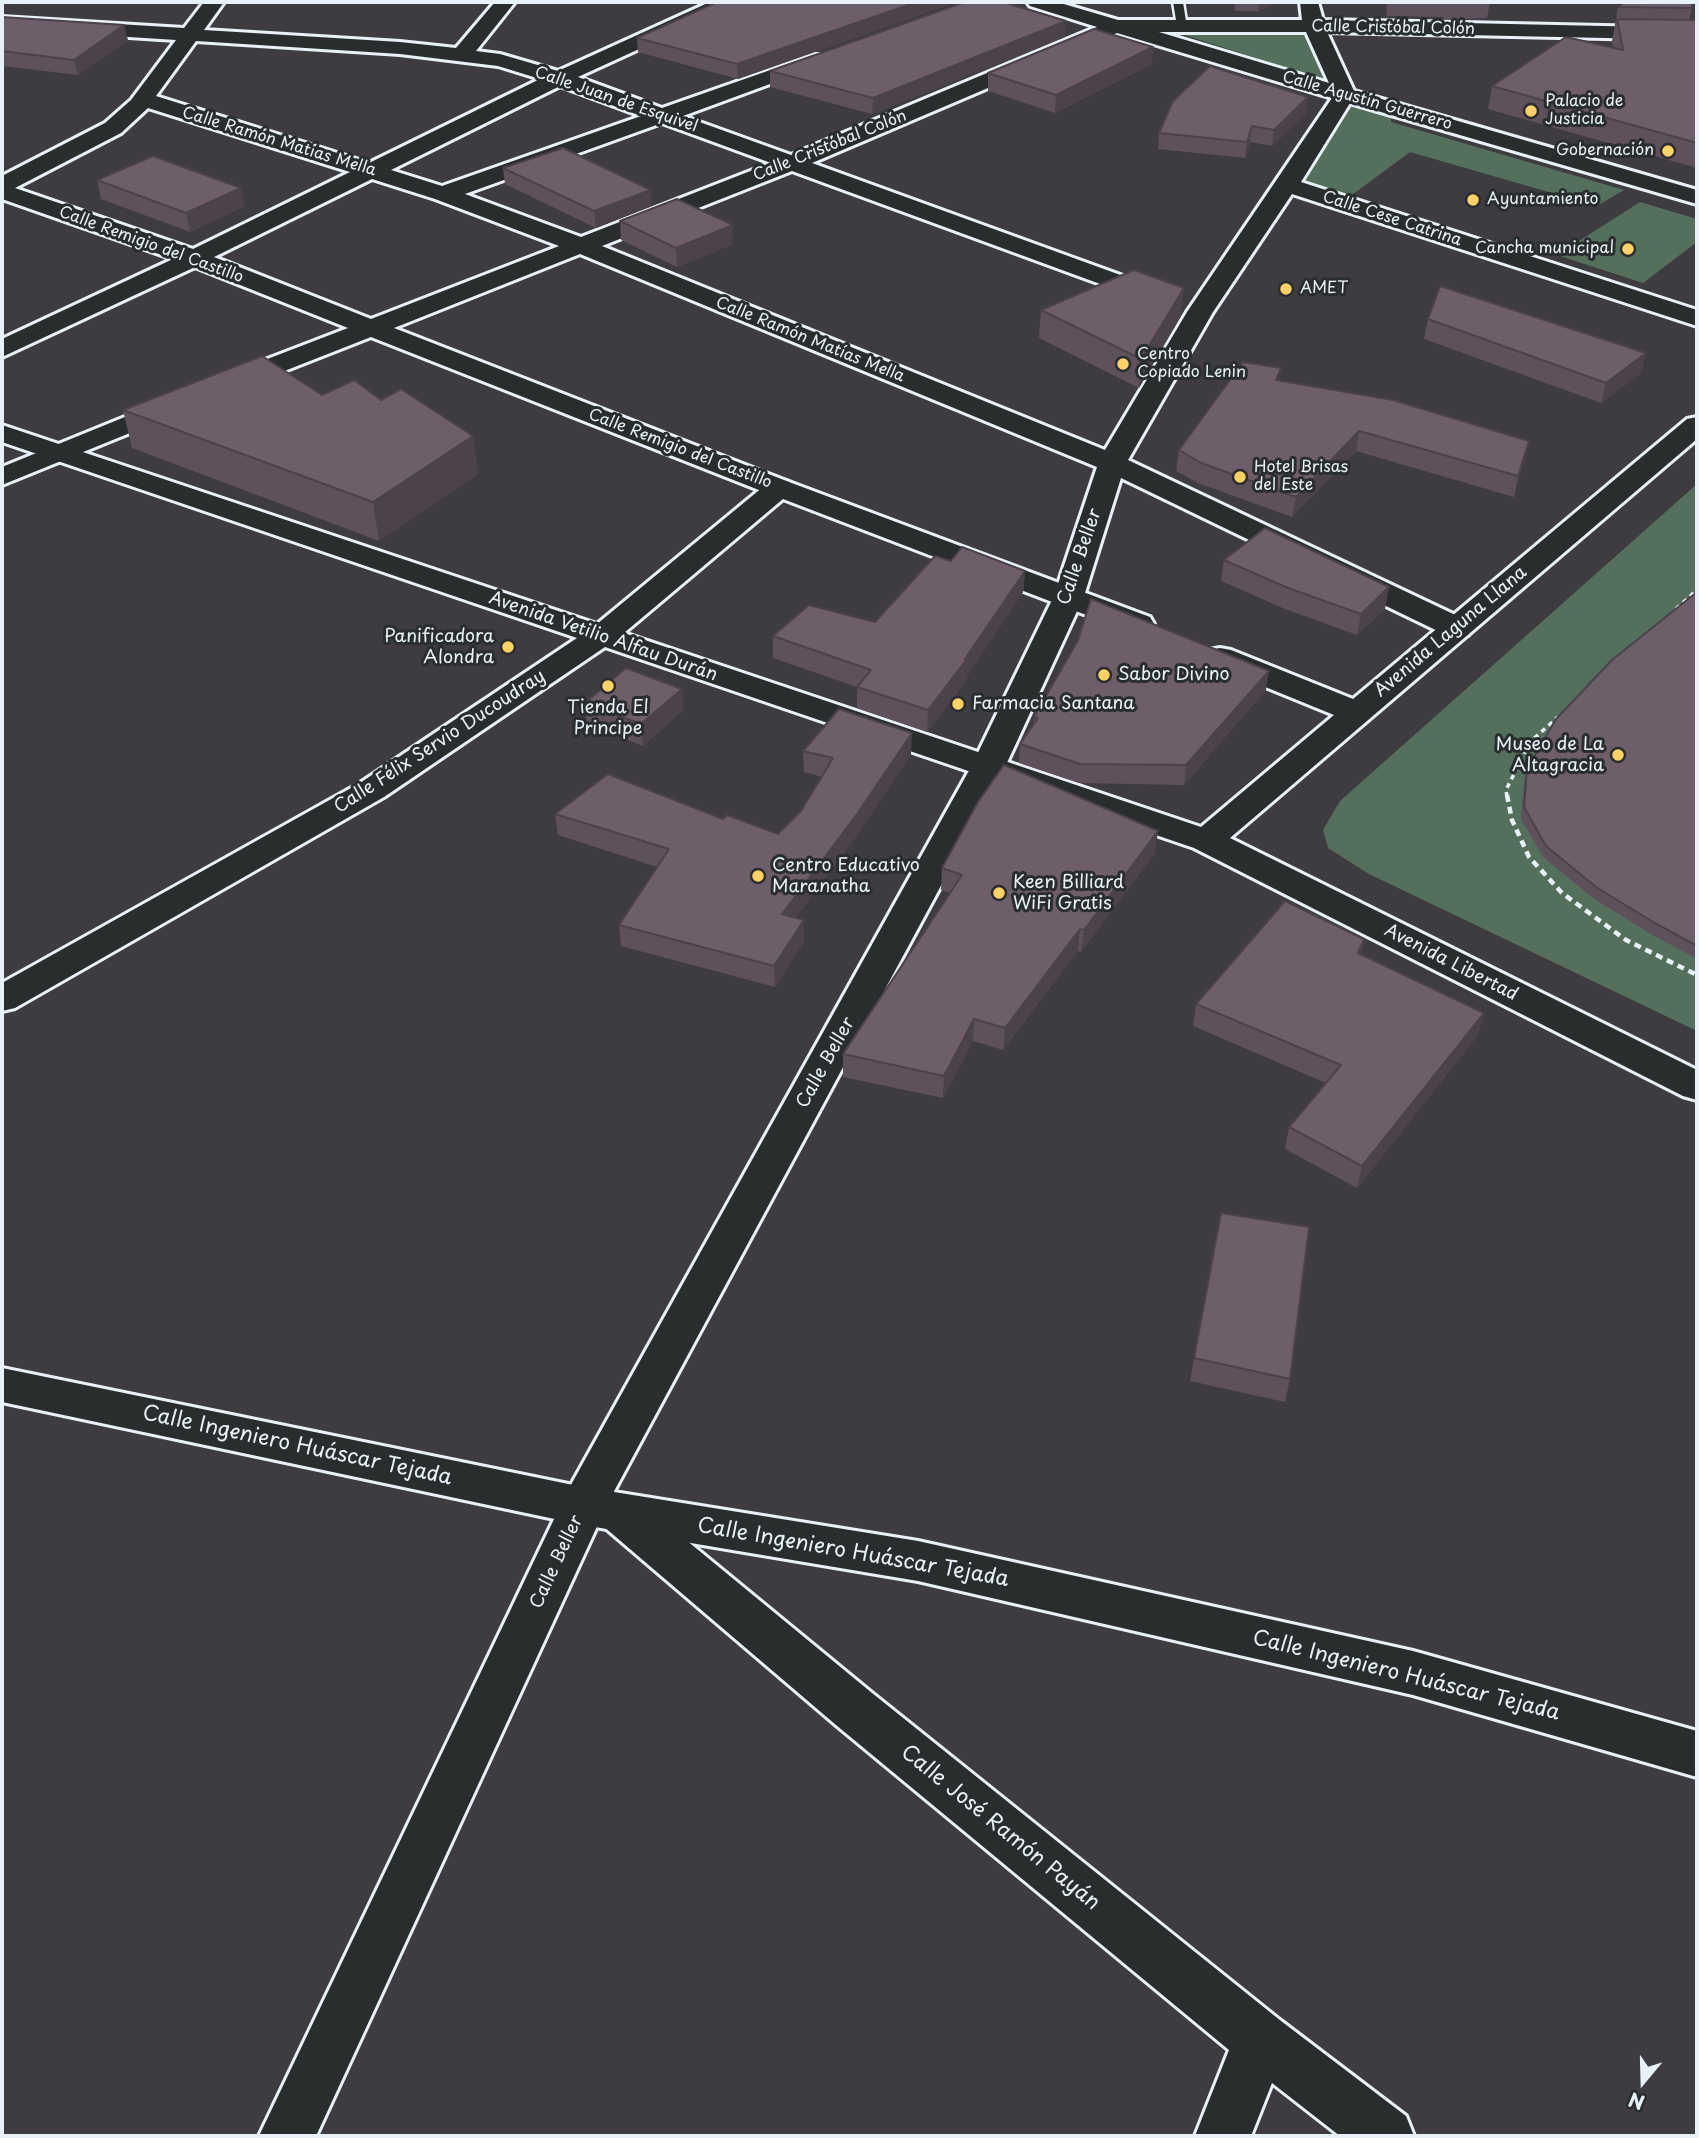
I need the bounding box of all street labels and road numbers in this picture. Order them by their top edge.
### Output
street label: Calle Cristóbal Colón [1311,17,1475,39]
street label: Calle Juan de Esquivel [532,63,700,137]
street label: Calle Agustín Guerrero [1280,68,1454,134]
street label: Calle Ramón Matías Mella [180,103,378,181]
street label: Calle Cristóbal Colón [751,106,909,186]
street label: Calle Cese Catrina [1320,188,1464,250]
street label: Calle Remigio del Castillo [56,203,246,287]
street label: Calle Ramón Matías Mella [713,293,907,387]
street label: Calle Remigio del Castillo [586,405,774,493]
street label: Calle Beller [1053,506,1107,608]
street label: Avenida Laguna Llana [1370,562,1532,702]
street label: Avenida Vetilio Alfau Durán [486,588,720,686]
street label: Calle Félix Servio Ducoudray [330,666,550,818]
street label: Avenida Libertad [1381,920,1521,1006]
street label: Calle Beller [792,1014,860,1112]
street label: Calle Ingeniero Huáscar Tejada [140,1401,454,1491]
street label: Calle Beller [526,1512,588,1612]
street label: Calle Ingeniero Huáscar Tejada [695,1513,1011,1593]
street label: Calle Ingeniero Huáscar Tejada [1250,1626,1562,1726]
street label: Calle José Ramón Payán [895,1740,1105,1916]

